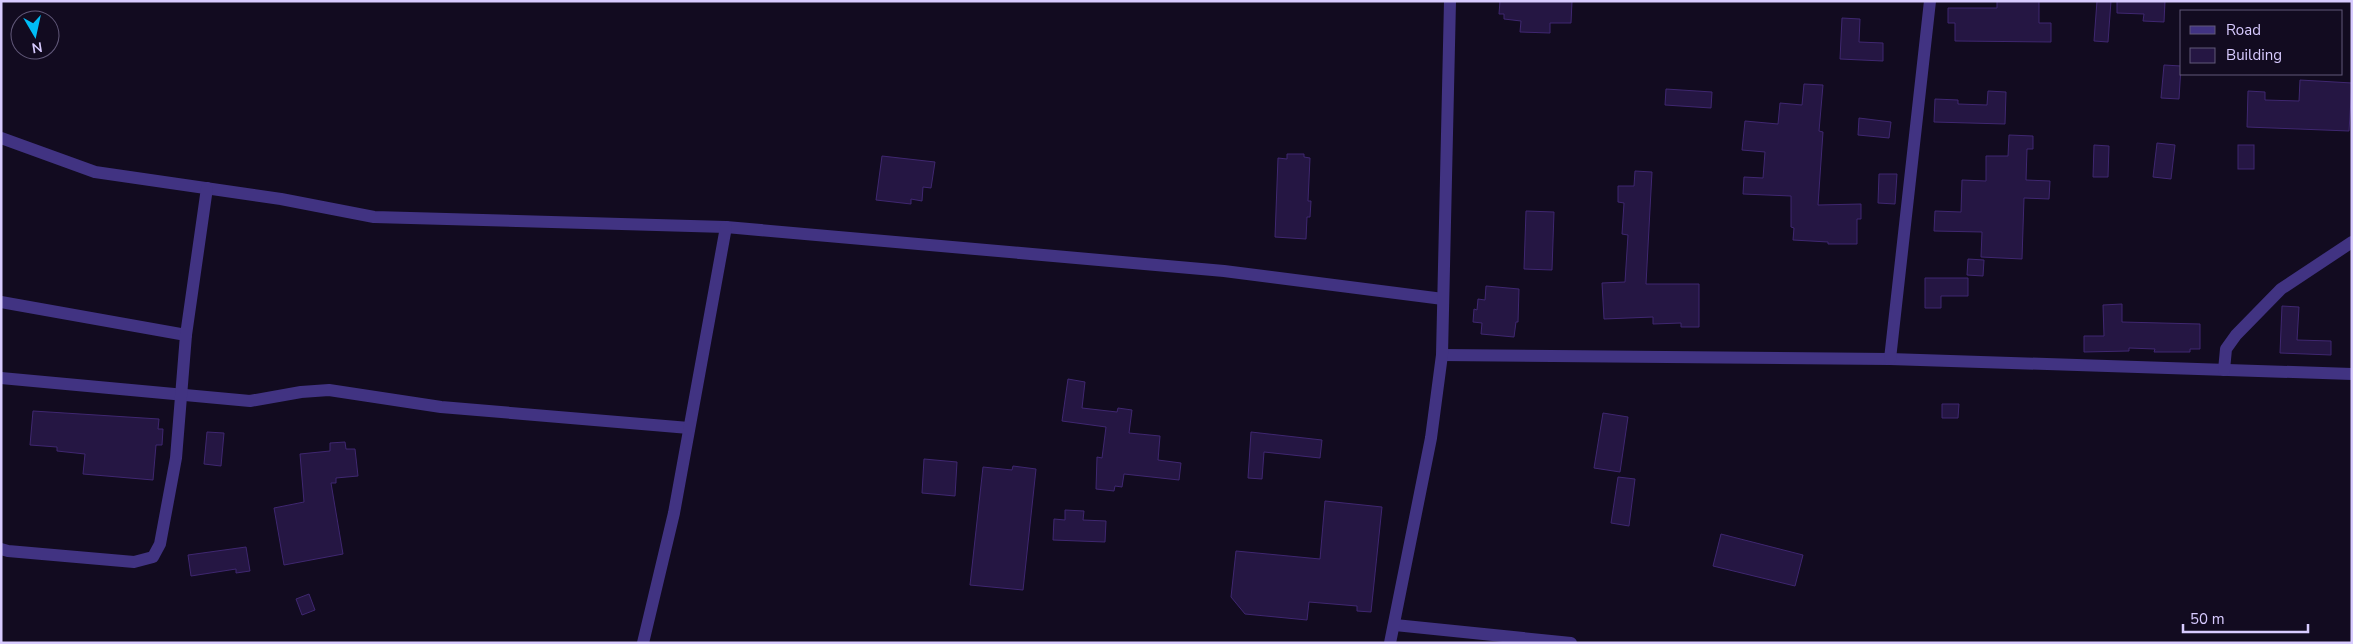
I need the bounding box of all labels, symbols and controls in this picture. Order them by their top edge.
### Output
north arrow [10,10,60,60]
legend [2180,10,2343,75]
text: Road [2226,20,2261,40]
text: N [30,37,44,58]
text: Building [2226,45,2282,65]
scale bar [2183,602,2308,634]
text: 50 m [2190,609,2225,629]

